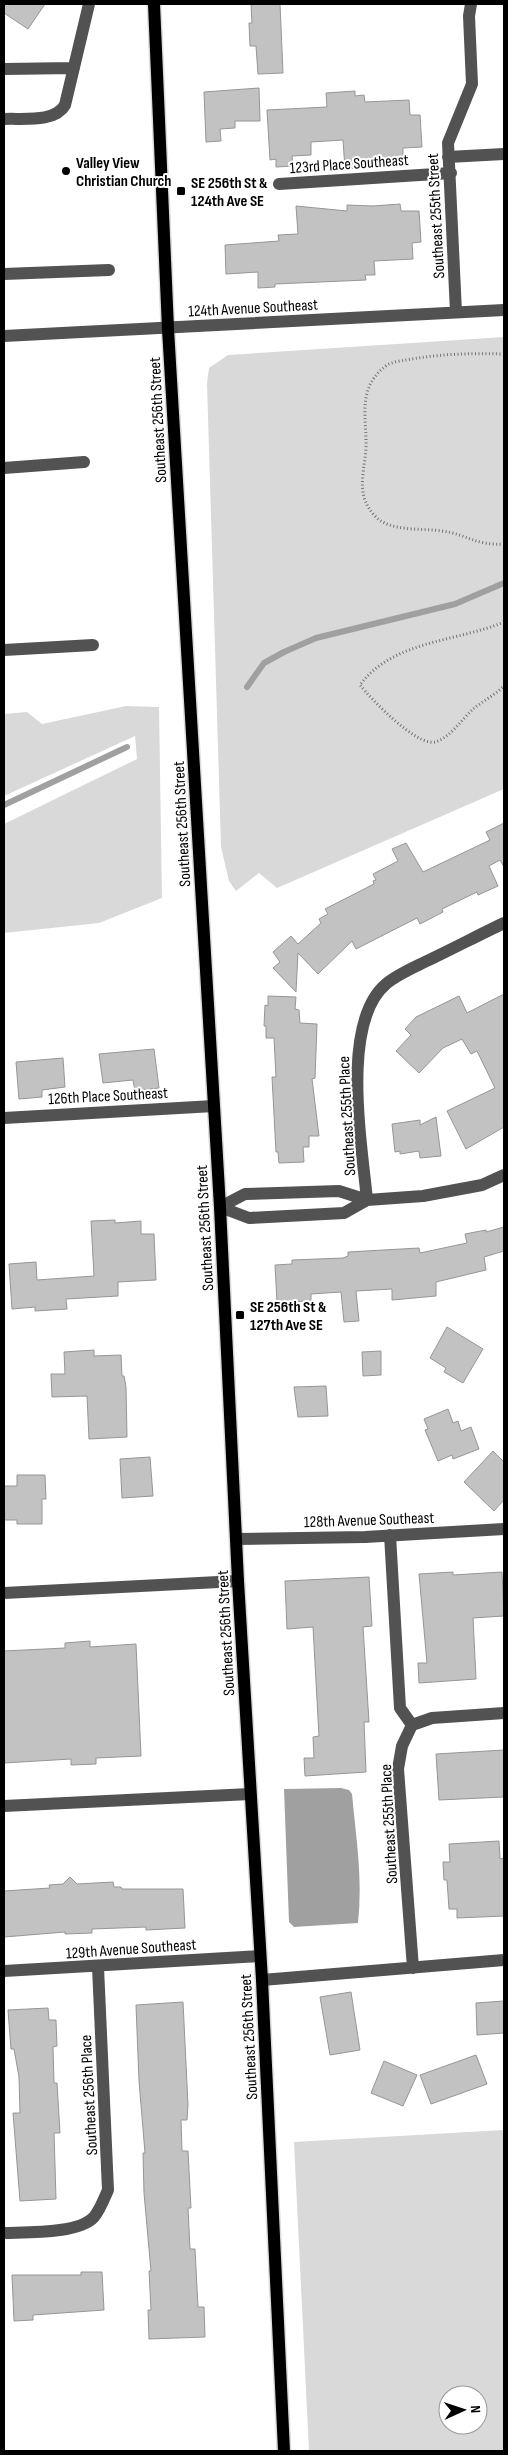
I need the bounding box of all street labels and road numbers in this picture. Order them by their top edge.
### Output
street label: 123rd Place Southeast [289,151,409,178]
street label: Southeast 255th Street [424,153,449,279]
street label: 124th Avenue Southeast [188,296,319,321]
street label: Southeast 256th Street [146,357,171,483]
street label: Southeast 256th Street [170,761,195,887]
street label: Southeast 255th Place [335,1055,360,1176]
street label: 126th Place Southeast [48,1084,169,1109]
street label: Southeast 256th Street [193,1165,218,1291]
street label: 128th Avenue Southeast [304,1509,435,1532]
street label: Southeast 256th Street [214,1570,239,1696]
street label: Southeast 255th Place [377,1763,402,1884]
street label: 129th Avenue Southeast [65,1935,197,1964]
street label: Southeast 256th Street [237,1974,262,2100]
street label: Southeast 256th Place [77,2034,102,2156]

